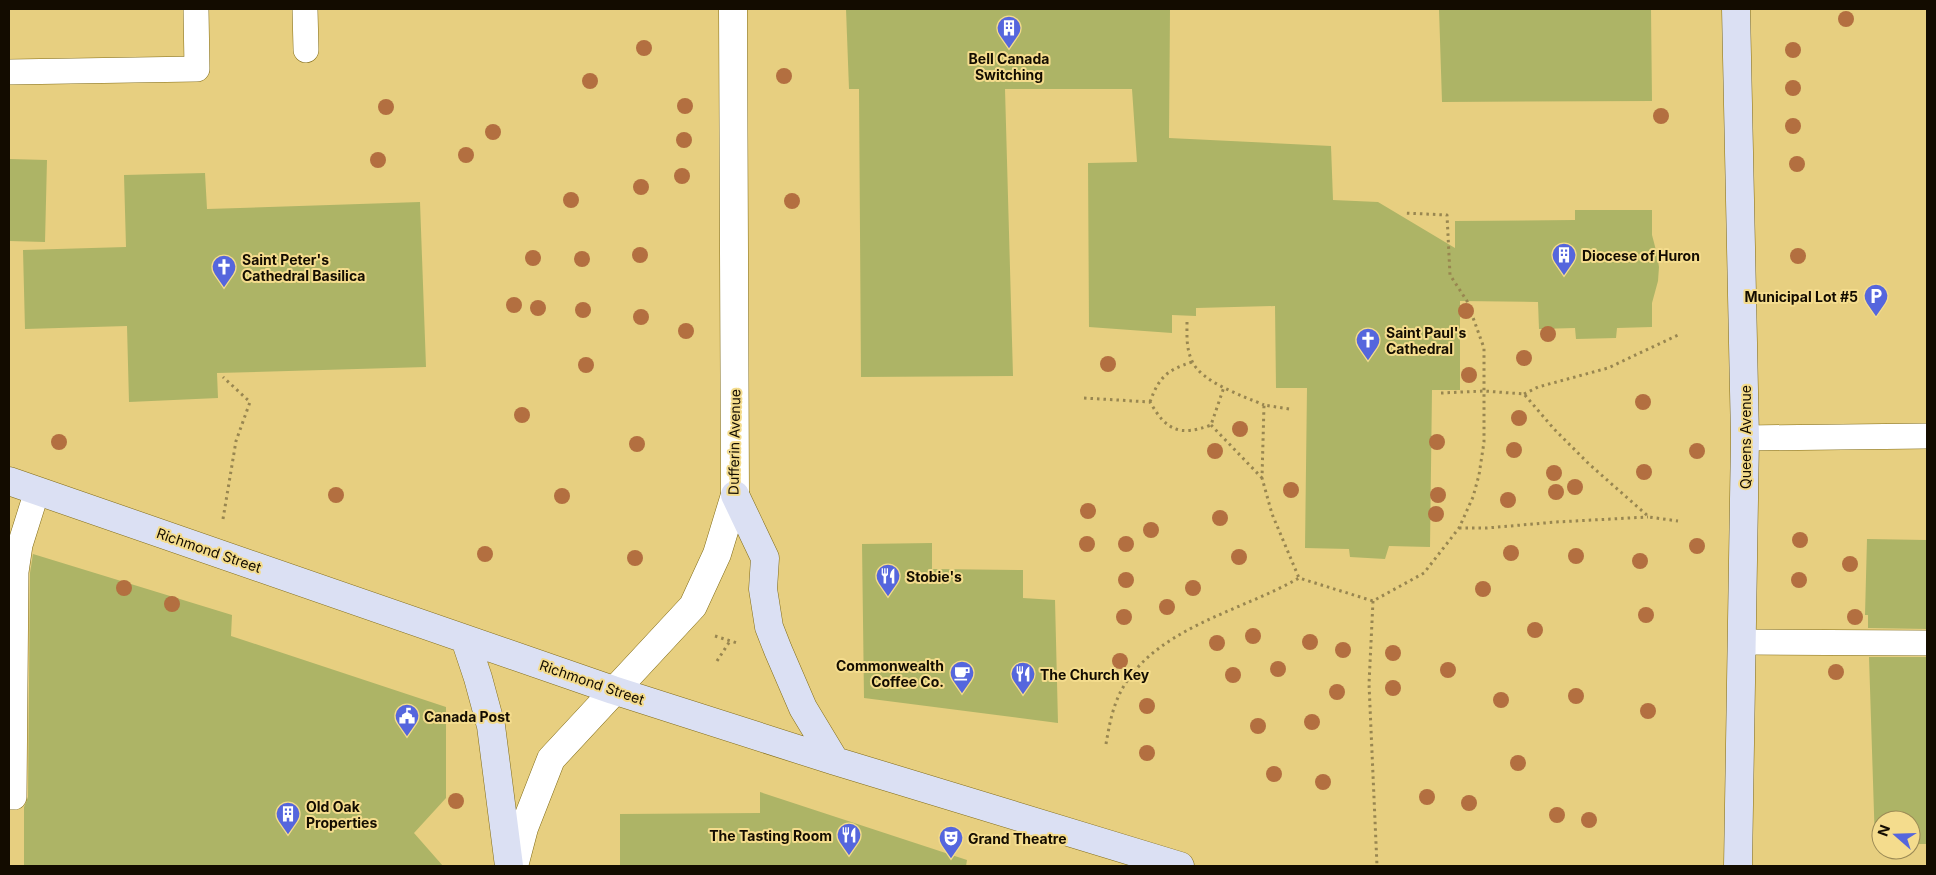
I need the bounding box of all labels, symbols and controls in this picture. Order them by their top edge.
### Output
building icon: Bell Canada Switching [996,15,1022,49]
place label: Bell Canada Switching [969,50,1049,83]
building icon: Diocese of Huron [1551,242,1577,276]
place label: Diocese of Huron [1582,247,1700,264]
place label: Saint Peter's Cathedral Basilica [242,251,365,284]
church icon: Saint Peter's Cathedral Basilica [211,254,237,288]
parking icon: Municipal Lot #5 [1863,283,1889,317]
place label: Municipal Lot #5 [1745,288,1858,305]
place label: Saint Paul's Cathedral [1386,324,1466,357]
church icon: Saint Paul's Cathedral [1355,327,1381,361]
street label: Queens Avenue [1737,385,1754,489]
street label: Dufferin Avenue [725,389,743,495]
street label: Richmond Street [154,524,264,576]
restaurant icon: Stobie's [875,563,901,597]
place label: Stobie's [906,568,962,585]
street label: Richmond Street [537,656,647,708]
place label: Commonwealth Coffee Co. [836,657,944,690]
cafe icon: Commonwealth Coffee Co. [949,660,975,694]
restaurant icon: The Church Key [1010,661,1036,695]
place label: The Church Key [1040,666,1150,683]
public building icon: Canada Post [394,703,420,737]
place label: Canada Post [424,708,510,725]
place label: Old Oak Properties [306,798,377,831]
building icon: Old Oak Properties [275,801,301,835]
north arrow [1871,810,1921,860]
restaurant icon: The Tasting Room [836,822,862,856]
text: N [1874,822,1893,838]
theatre icon: Grand Theatre [938,825,964,859]
place label: The Tasting Room [709,827,832,844]
place label: Grand Theatre [968,830,1067,847]

